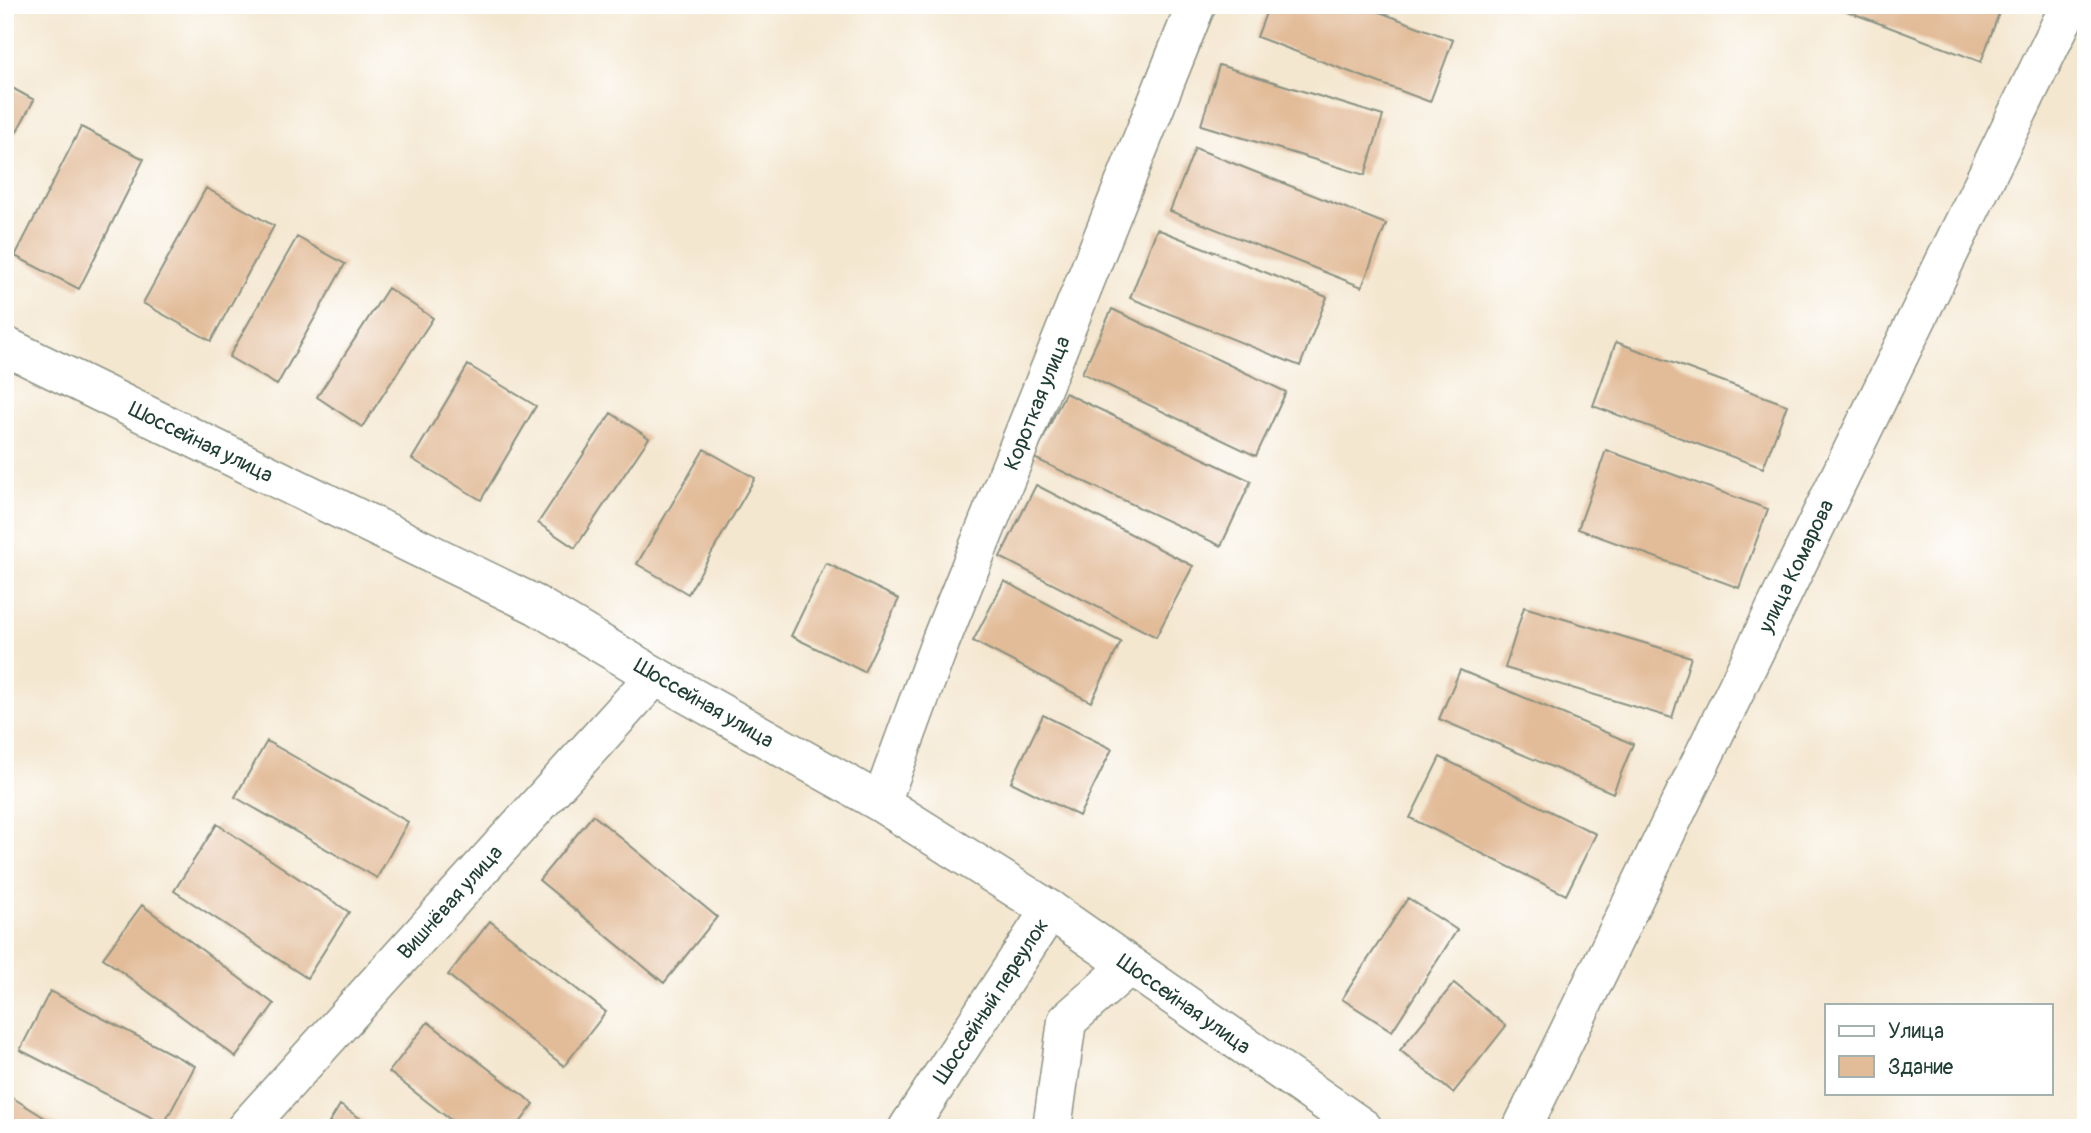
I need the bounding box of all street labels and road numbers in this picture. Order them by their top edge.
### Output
street label: Короткая улица [998,332,1077,474]
street label: Шоссейная улица [124,396,277,489]
street label: улица Комарова [1752,495,1840,638]
street label: Шоссейная улица [629,652,779,754]
street label: Вишнёвая улица [392,840,509,965]
street label: Шоссейный переулок [928,913,1055,1089]
street label: Шоссейная улица [1112,948,1256,1061]

